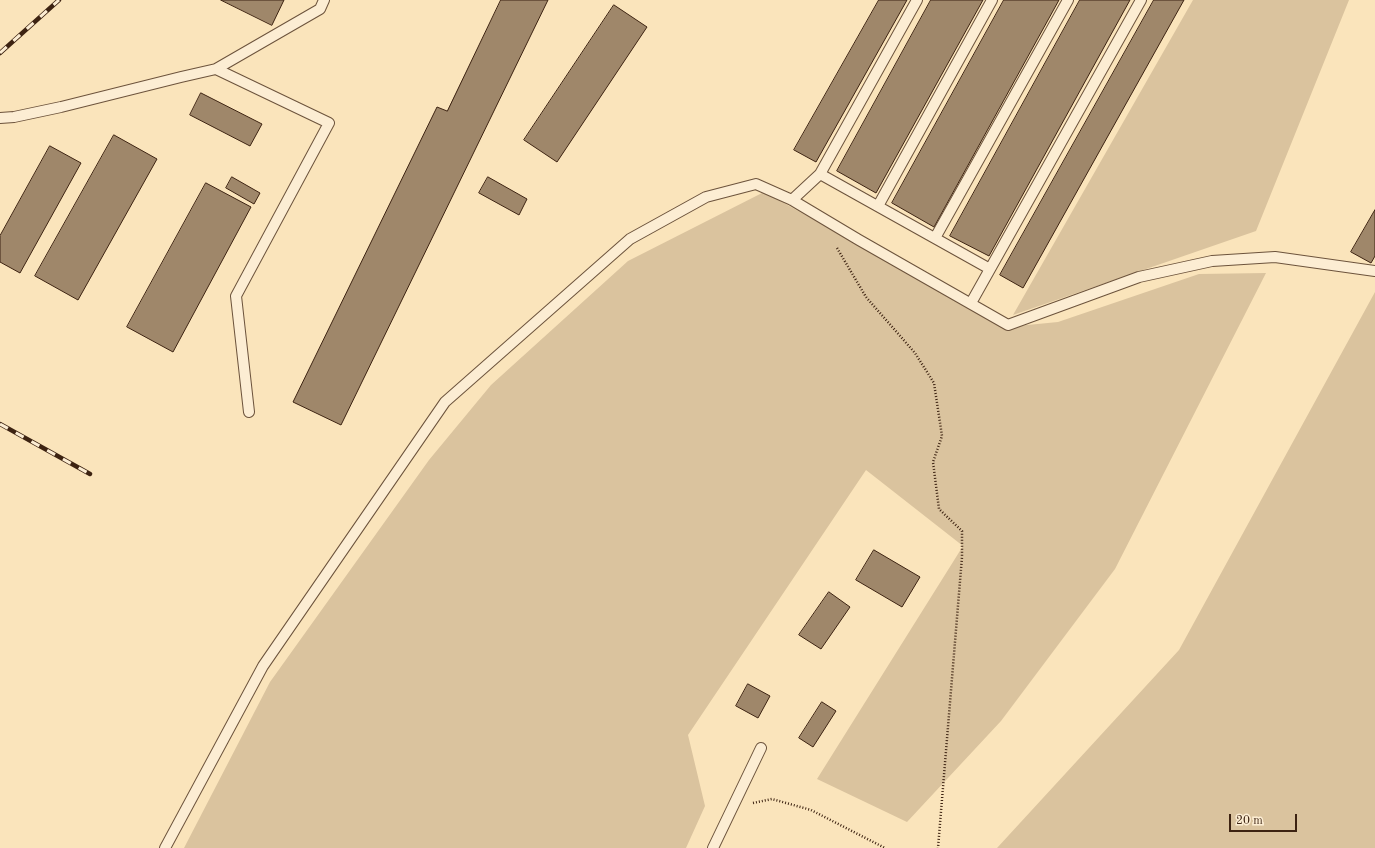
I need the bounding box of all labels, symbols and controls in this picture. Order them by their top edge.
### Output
scale bar [1231,806,1299,832]
text: 20 m [1236,815,1263,827]

